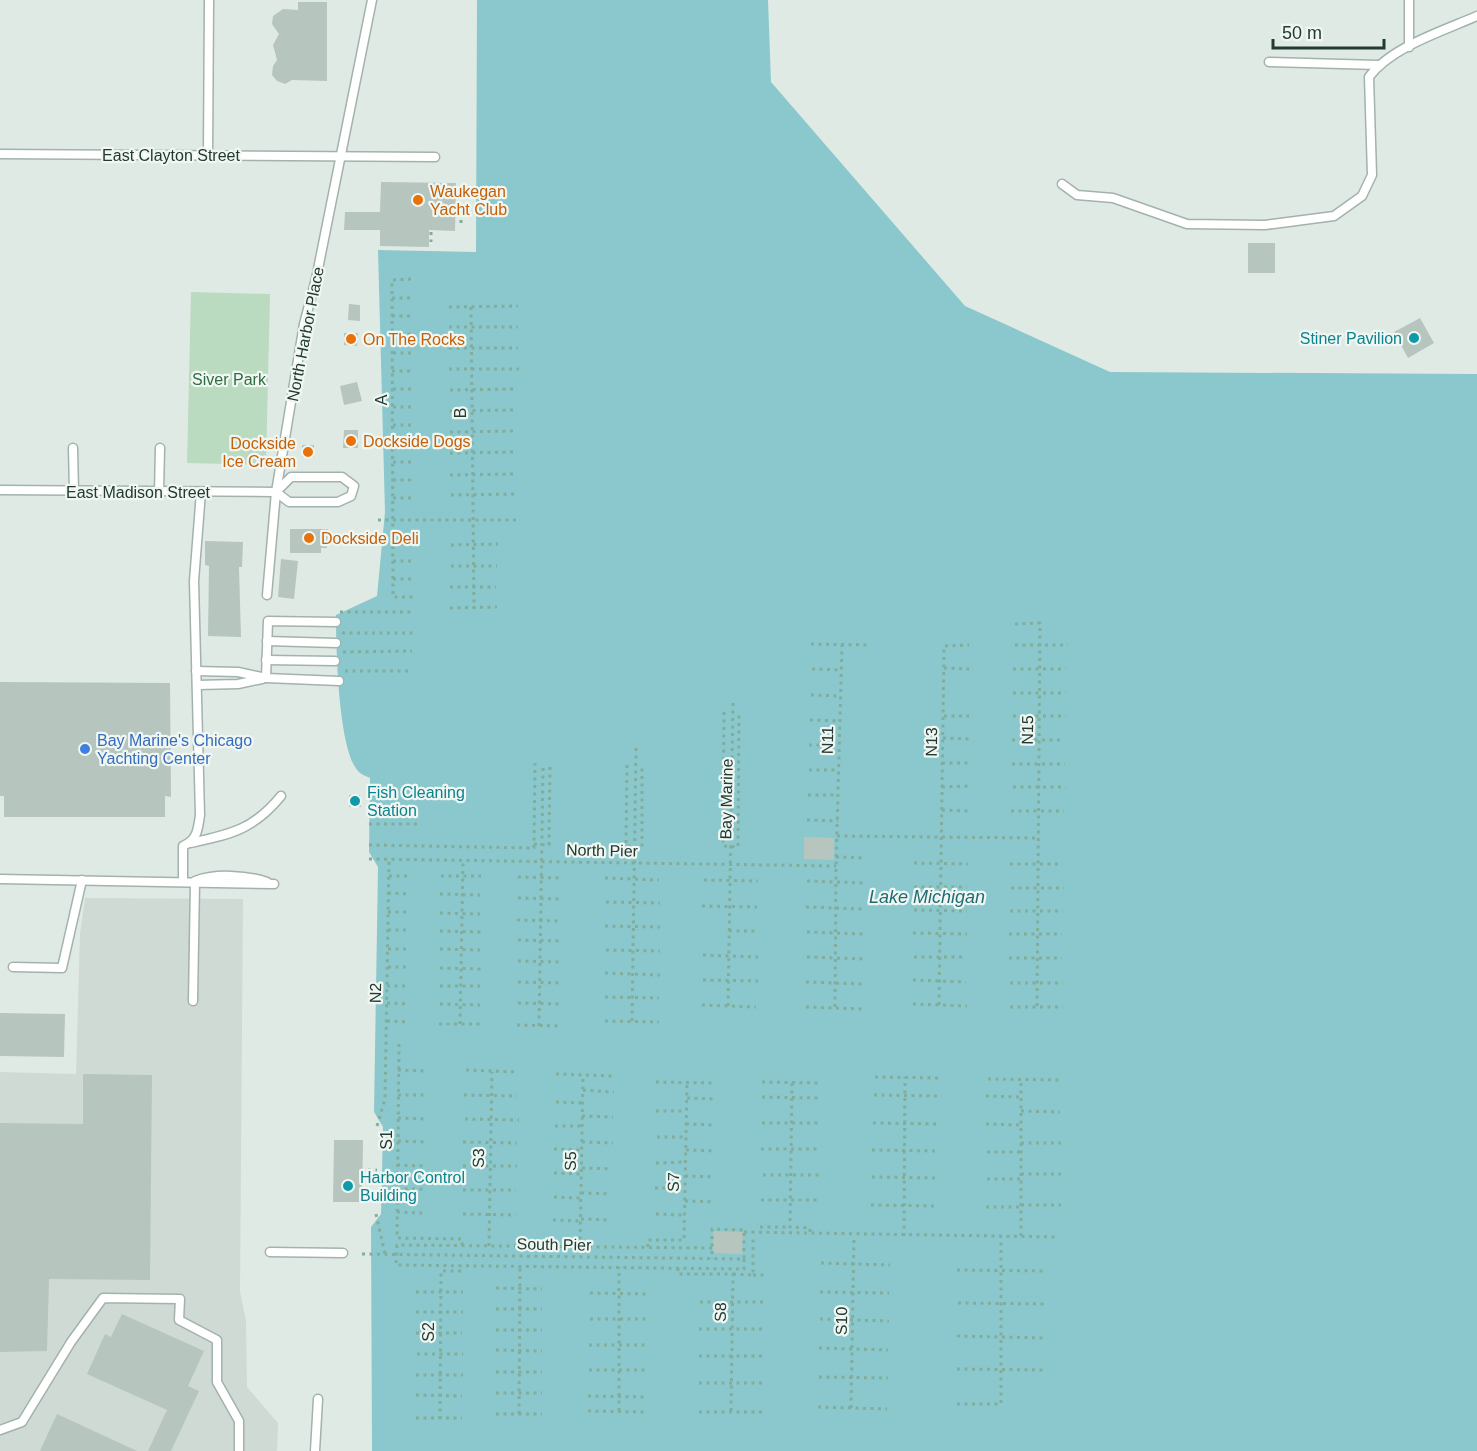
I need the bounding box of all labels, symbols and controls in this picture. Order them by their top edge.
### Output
scale bar [1273,12,1384,50]
text: 50 m [1282,23,1322,43]
street label: East Clayton Street [102,147,240,164]
place label: Waukegan Yacht Club [430,183,507,218]
marker: Waukegan Yacht Club [411,193,425,207]
street label: North Harbor Place [284,265,327,403]
place label: Stiner Pavilion [1300,330,1402,347]
place label: On The Rocks [363,331,465,348]
marker: Stiner Pavilion [1407,331,1421,345]
marker: On The Rocks [344,332,358,346]
park label: Siver Park [192,371,267,388]
street label: A [373,394,390,405]
street label: B [452,408,469,418]
place label: Dockside Dogs [363,433,471,450]
marker: Dockside Dogs [344,434,358,448]
place label: Dockside Ice Cream [222,435,296,470]
marker: Dockside Ice Cream [301,445,315,459]
street label: East Madison Street [66,484,211,501]
place label: Dockside Deli [321,530,419,547]
marker: Dockside Deli [302,531,316,545]
street label: N15 [1019,715,1036,745]
street label: N11 [819,726,836,754]
street label: N13 [923,727,940,757]
place label: Bay Marine's Chicago Yachting Center [97,732,252,767]
marker: Bay Marine's Chicago Yachting Center [78,742,92,756]
street label: Bay Marine [717,758,736,840]
place label: Fish Cleaning Station [367,784,465,819]
marker: Fish Cleaning Station [348,794,362,808]
street label: North Pier [566,841,639,860]
water label: Lake Michigan [869,887,985,907]
street label: N2 [367,983,384,1003]
street label: S1 [378,1130,395,1150]
street label: S3 [470,1148,487,1168]
street label: S5 [562,1151,579,1171]
place label: Harbor Control Building [360,1169,465,1204]
street label: S7 [665,1172,682,1192]
marker: Harbor Control Building [341,1179,355,1193]
street label: South Pier [516,1235,592,1254]
street label: S8 [712,1302,729,1322]
street label: S10 [833,1307,850,1335]
street label: S2 [420,1322,437,1342]

